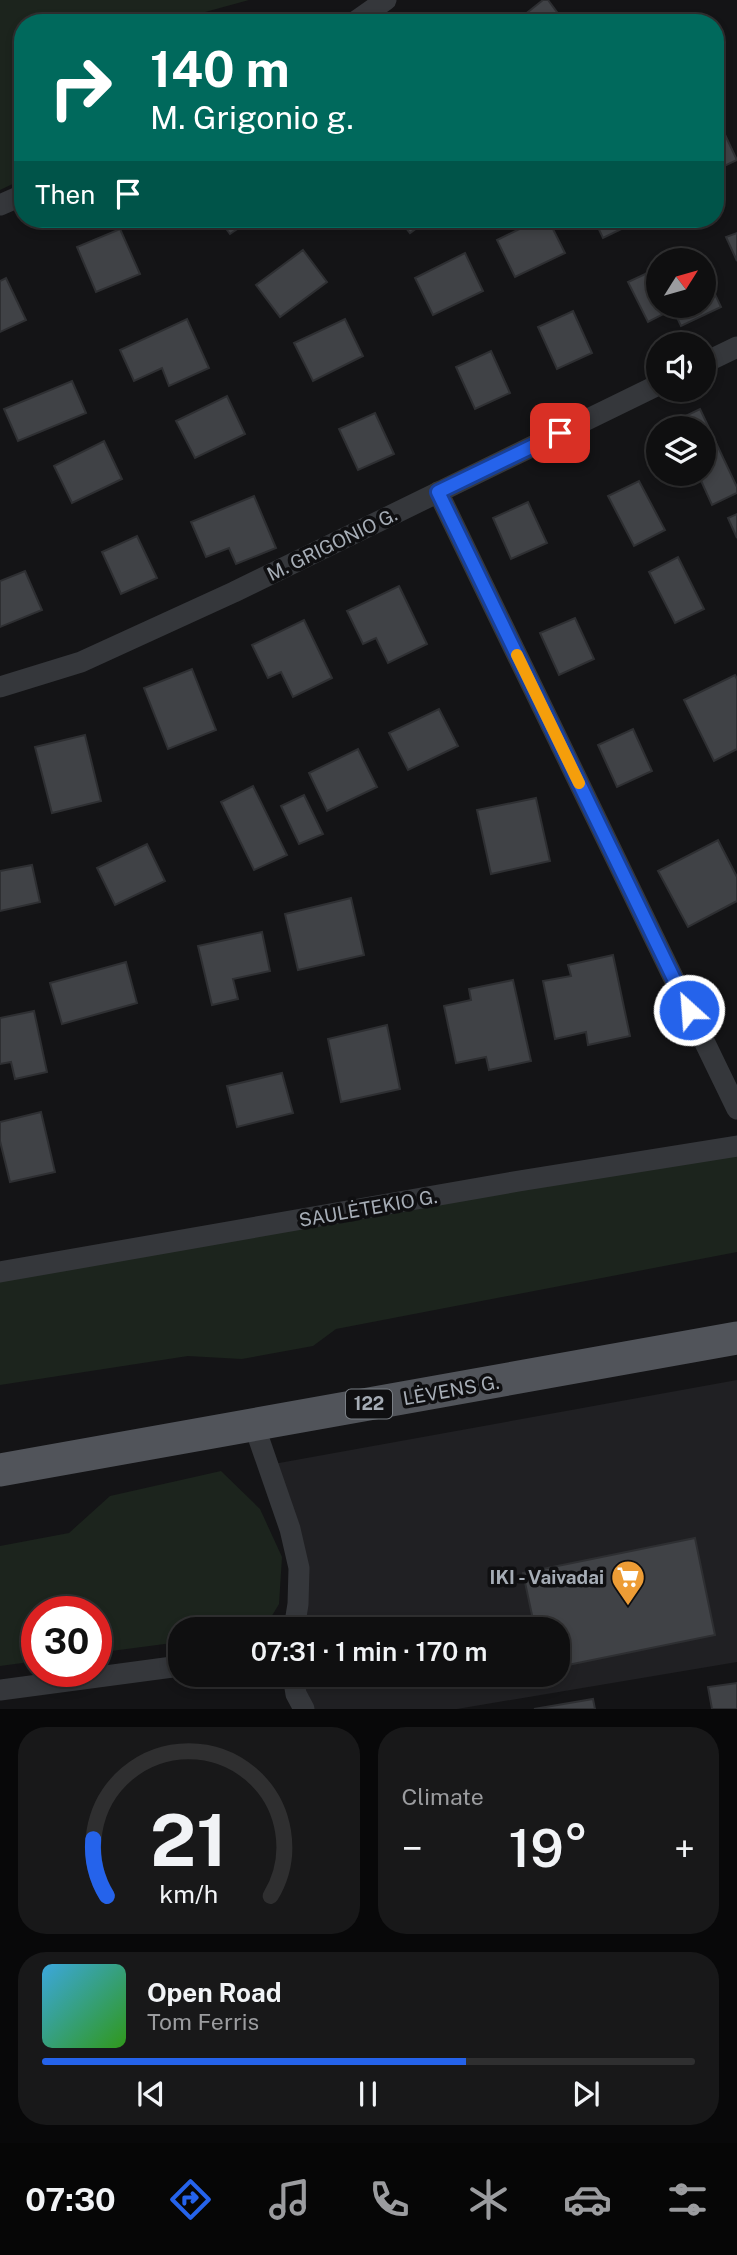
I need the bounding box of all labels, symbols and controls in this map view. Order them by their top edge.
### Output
text: 140 m [150,40,290,98]
icon: right [35,42,126,133]
text: M. Grigonio g. [150,99,354,136]
icon: arrive [109,175,147,213]
text: Then [35,179,95,210]
north arrow [646,248,716,318]
map controls [646,248,716,486]
button: sound [646,332,716,402]
pin [530,403,590,463]
icon: arrive [541,414,579,452]
button: layers [646,416,716,486]
street label: M. GRIGONIO G. [263,503,401,585]
position arrow [652,973,726,1047]
street label: SAULĖTEKIO G. [297,1185,439,1231]
street label: LĖVENS G. [401,1371,501,1409]
road number: 122 [346,1390,392,1419]
supermarket icon: IKI - Vaivadai [609,1558,647,1607]
place label: IKI - Vaivadai [490,1566,604,1588]
speed limit sign: 30 [21,1596,112,1687]
text: 07:31 · 1 min · 170 m [251,1636,487,1667]
text: Climate [402,1783,484,1810]
text: 21 [150,1798,227,1883]
text: 19° [508,1818,588,1879]
text: − [402,1826,423,1871]
text: + [674,1826,695,1871]
text: km/h [159,1879,218,1909]
text: Open Road [147,1977,282,2008]
text: Tom Ferris [147,2008,259,2035]
icon: previous [132,2075,170,2113]
icon: pause [349,2075,387,2113]
icon: next [567,2075,605,2113]
icon: directions [166,2175,215,2224]
icon: music [265,2175,314,2224]
icon: phone [365,2175,414,2224]
icon: climate [464,2175,513,2224]
icon: car [563,2175,612,2224]
icon: filters [663,2175,712,2224]
text: 07:30 [25,2181,116,2218]

